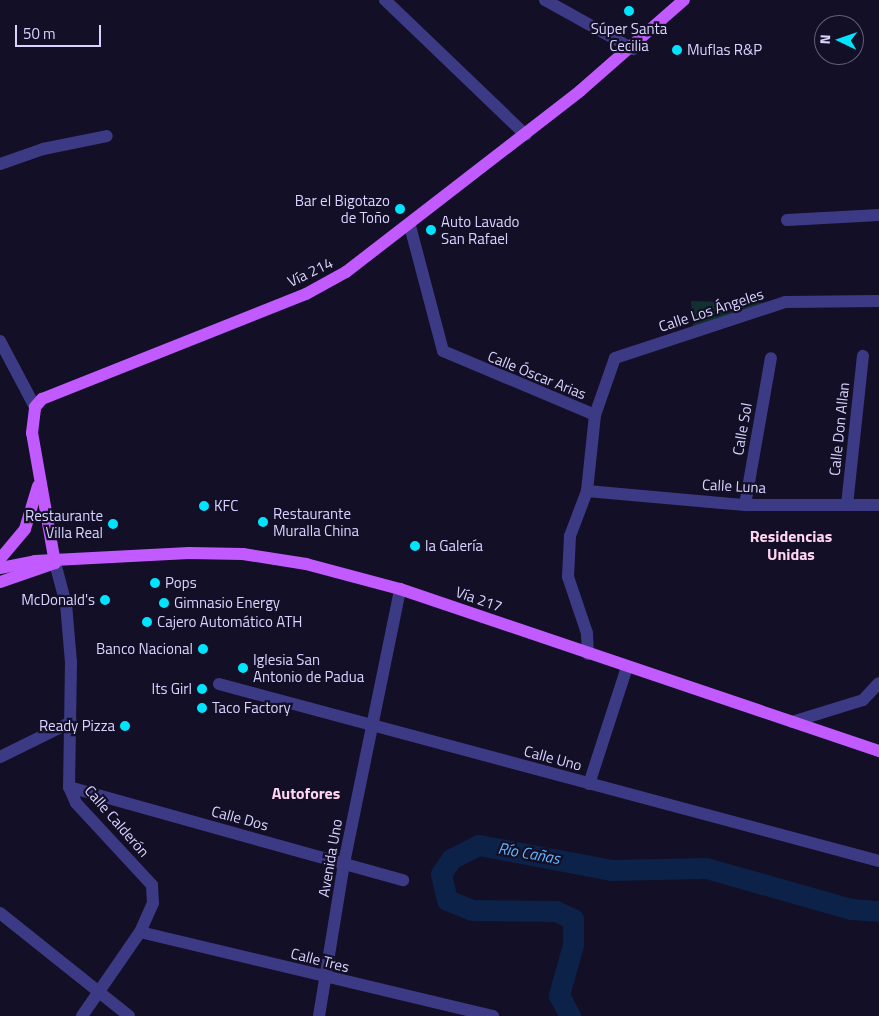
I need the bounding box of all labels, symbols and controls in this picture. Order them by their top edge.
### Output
marker: Súper Santa Cecilia [623,5,635,17]
scale bar [18,15,104,47]
north arrow [814,15,864,65]
place label: Súper Santa Cecilia [591,19,667,54]
text: 50 m [23,22,56,45]
text: N [814,34,835,45]
place label: Muflas R&P [687,41,762,59]
marker: Muflas R&P [671,44,683,56]
place label: Bar el Bigotazo de Toño [295,191,390,226]
marker: Bar el Bigotazo de Toño [394,203,406,215]
place label: Auto Lavado San Rafael [441,212,519,247]
marker: Auto Lavado San Rafael [425,224,437,236]
street label: Vía 214 [284,253,336,291]
street label: Calle Los Ángeles [656,285,766,335]
street label: Calle Óscar Arias [485,347,589,403]
street label: Calle Don Allan [825,381,853,477]
street label: Calle Sol [729,401,755,457]
street label: Calle Luna [702,475,766,497]
place label: KFC [214,497,238,515]
marker: KFC [198,500,210,512]
place label: Restaurante Muralla China [273,504,359,539]
place label: Restaurante Villa Real [25,506,103,541]
marker: Restaurante Muralla China [257,516,269,528]
marker: Restaurante Villa Real [107,518,119,530]
district label: Residencias Unidas [750,526,832,564]
place label: la Galería [425,537,483,555]
marker: la Galería [409,540,421,552]
place label: Pops [165,574,197,592]
marker: Pops [149,577,161,589]
street label: Vía 217 [453,583,505,615]
place label: McDonald's [21,591,95,609]
marker: McDonald's [99,594,111,606]
place label: Gimnasio Energy [174,594,280,612]
marker: Gimnasio Energy [158,597,170,609]
place label: Cajero Automático ATH [157,613,302,631]
marker: Cajero Automático ATH [141,616,153,628]
place label: Banco Nacional [96,640,193,658]
marker: Banco Nacional [197,643,209,655]
place label: Iglesia San Antonio de Padua [253,650,364,685]
marker: Iglesia San Antonio de Padua [237,662,249,674]
place label: Its Girl [152,680,192,698]
marker: Its Girl [196,683,208,695]
place label: Taco Factory [212,699,291,717]
marker: Taco Factory [196,702,208,714]
place label: Ready Pizza [39,717,115,735]
marker: Ready Pizza [119,720,131,732]
street label: Calle Uno [522,742,584,774]
street label: Calle Calderón [81,781,153,861]
district label: Autofores [272,783,340,803]
street label: Calle Dos [210,802,270,834]
street label: Avenida Uno [314,818,346,898]
water label: Río Cañas [497,838,561,868]
street label: Calle Tres [289,944,351,976]

